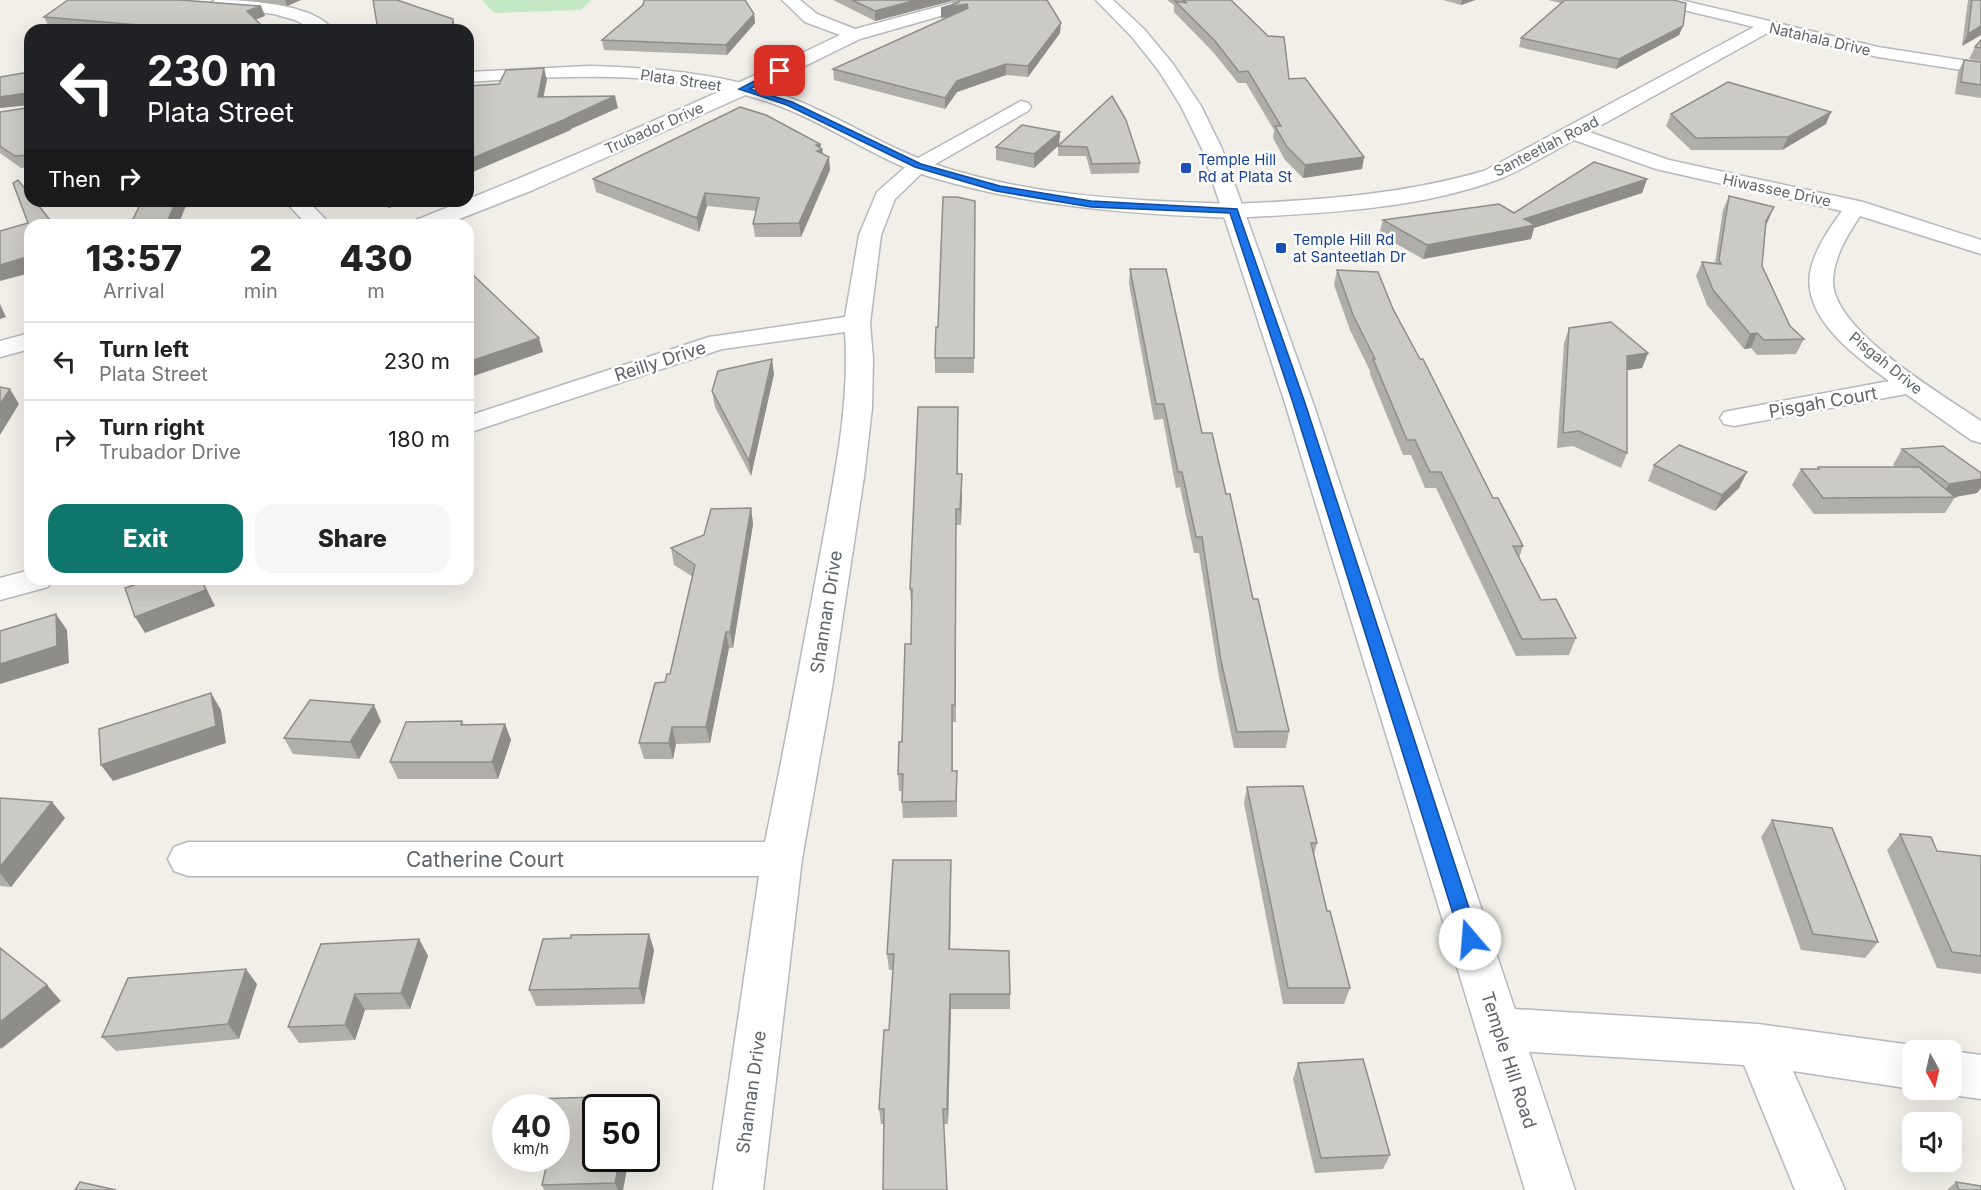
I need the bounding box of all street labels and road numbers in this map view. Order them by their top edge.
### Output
street label: Natahala Drive [1767,18,1873,60]
street label: Plata Street [639,65,723,95]
street label: Trubador Drive [602,98,706,158]
street label: Santeetlah Road [1490,111,1602,181]
street label: Hiwassee Drive [1721,169,1833,211]
street label: Pisgah Drive [1845,328,1927,398]
street label: Reilly Drive [612,336,708,386]
street label: Pisgah Court [1767,382,1879,422]
street label: Shannan Drive [806,549,846,675]
street label: Catherine Court [406,847,564,872]
street label: Temple Hill Road [1477,989,1541,1131]
street label: Shannan Drive [732,1029,770,1155]

